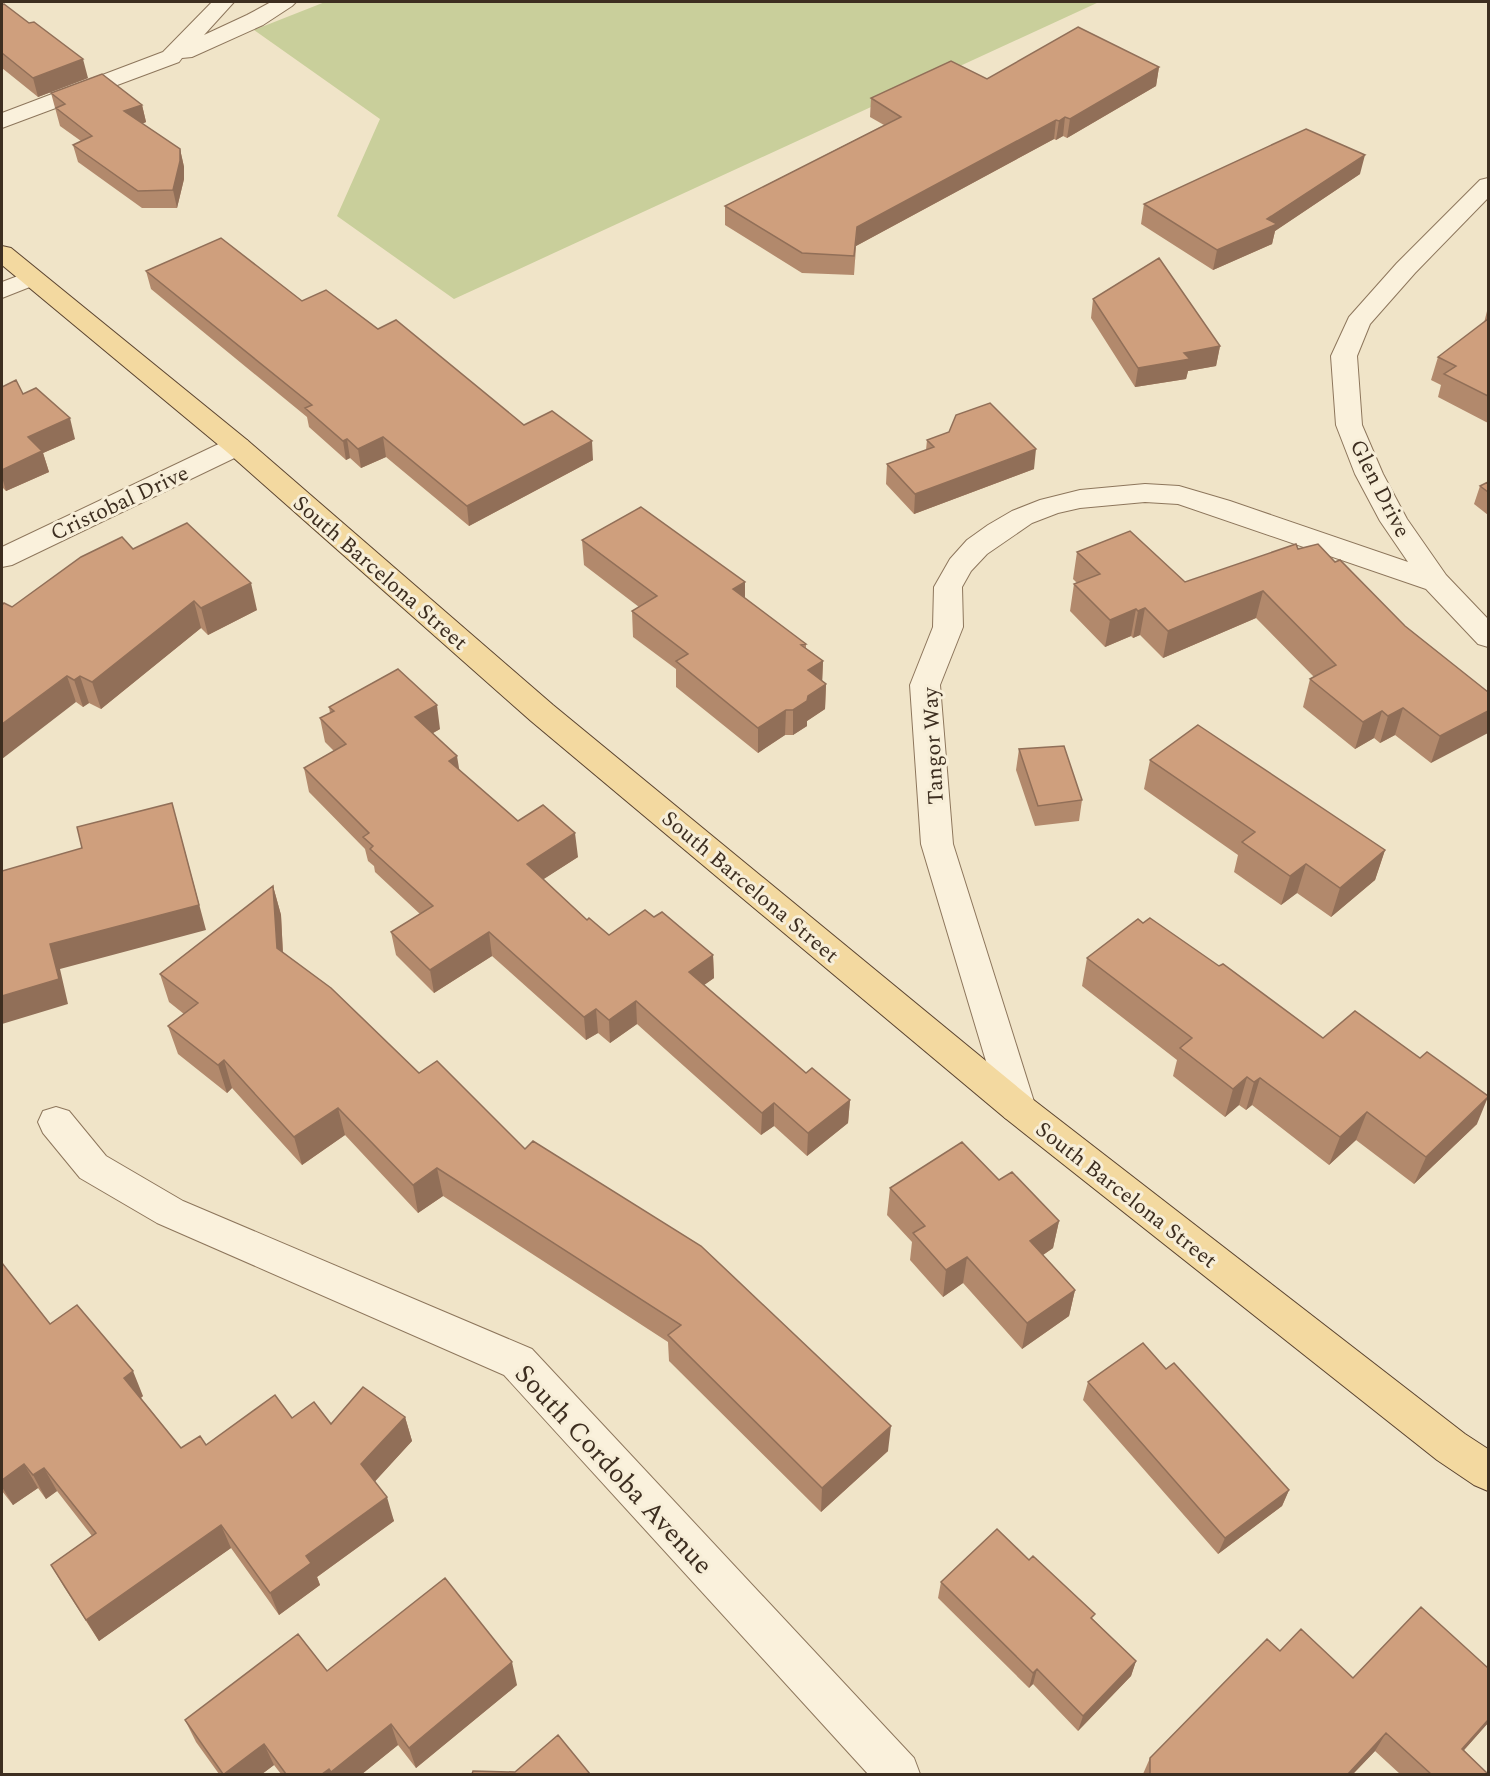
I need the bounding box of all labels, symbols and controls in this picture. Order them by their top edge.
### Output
street label: Glen Drive [1341,434,1418,543]
street label: Cristobal Drive [45,457,194,550]
street label: South Barcelona Street [285,488,475,659]
street label: Tangor Way [914,685,953,806]
street label: South Barcelona Street [654,803,846,971]
street label: South Barcelona Street [1028,1114,1224,1277]
street label: South Cordoba Avenue [504,1355,723,1585]

